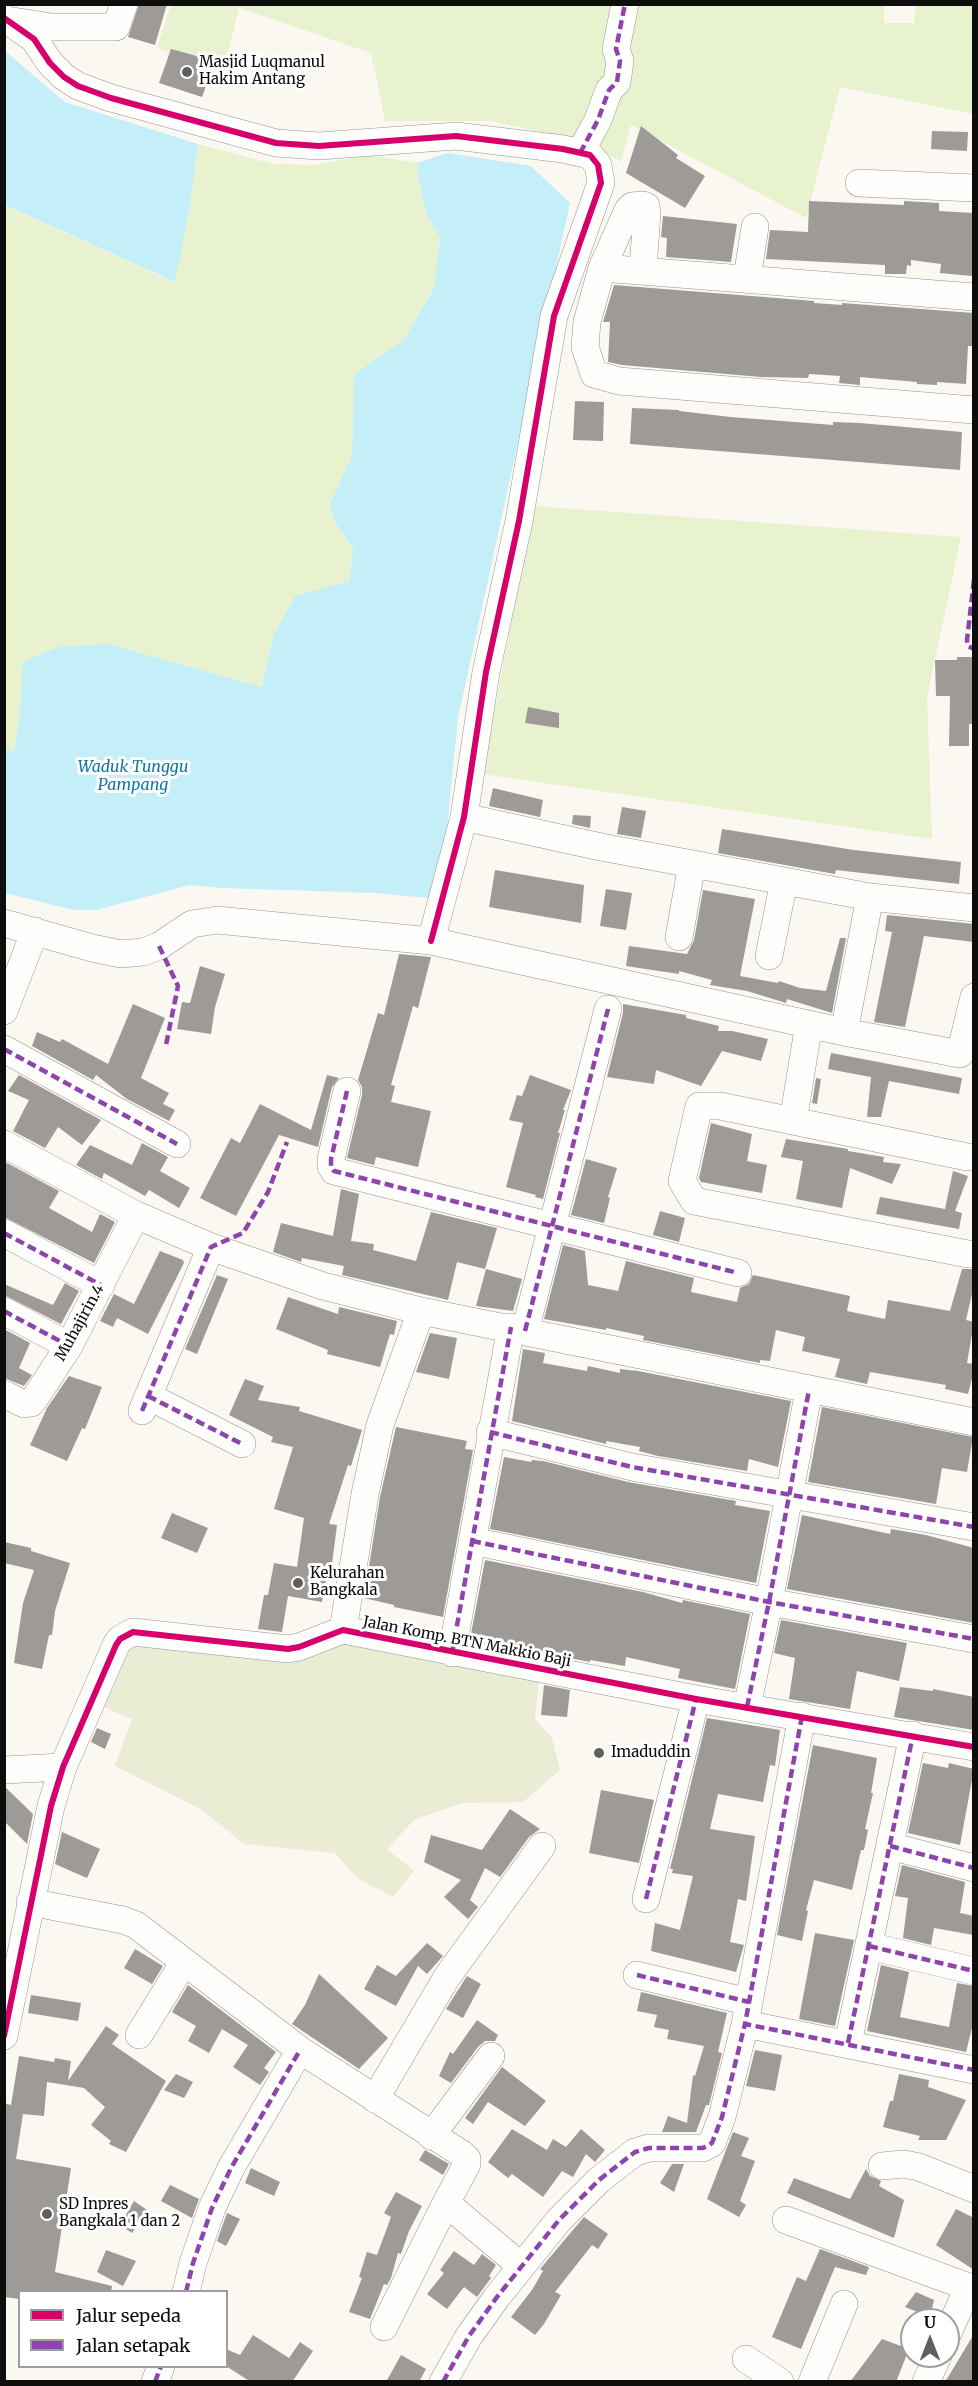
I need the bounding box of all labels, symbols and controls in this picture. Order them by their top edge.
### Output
place label: Masjid Luqmanul Hakim Antang [199,54,325,89]
marker: Masjid Luqmanul Hakim Antang [180,65,194,79]
water label: Waduk Tunggu Pampang [78,757,188,795]
street label: Muhajirin.4 [52,1282,108,1364]
place label: Kelurahan Bangkala [310,1565,385,1600]
marker: Kelurahan Bangkala [291,1576,305,1590]
street label: Jalan Komp. BTN Makkio Baji [361,1613,573,1671]
place label: Imaduddin [611,1744,691,1762]
marker: Imaduddin [592,1746,606,1760]
place label: SD Inpres Bangkala 1 dan 2 [59,2196,180,2231]
marker: SD Inpres Bangkala 1 dan 2 [40,2207,54,2221]
legend [18,2290,228,2368]
text: Jalur sepeda [76,2304,181,2327]
north arrow [900,2308,960,2368]
text: U [924,2312,936,2332]
text: Jalan setapak [76,2334,191,2357]

